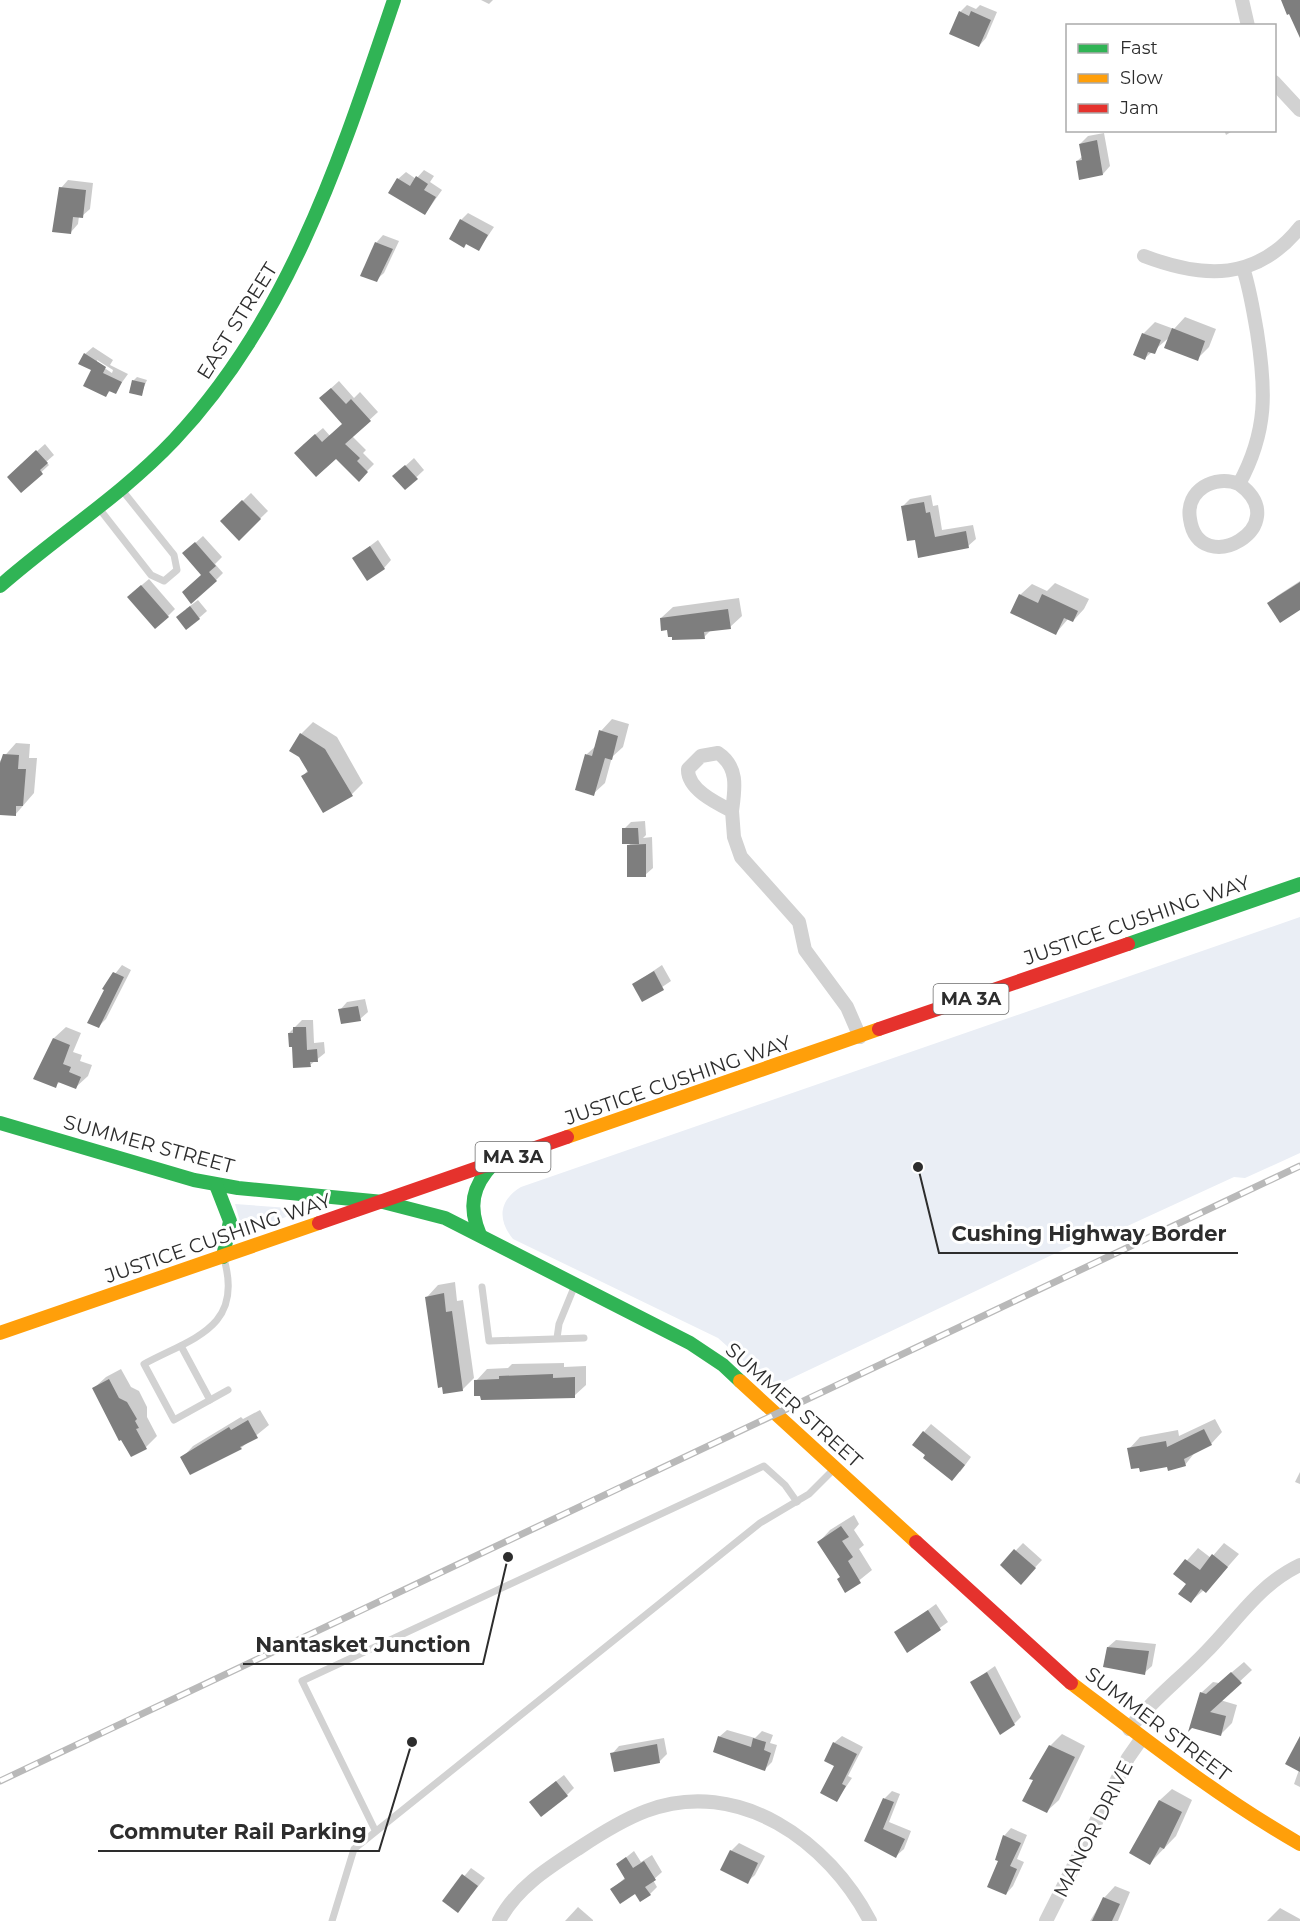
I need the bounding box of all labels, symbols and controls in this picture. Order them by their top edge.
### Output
legend [1066,24,1276,132]
text: Fast [1120,37,1158,59]
text: Slow [1120,67,1163,89]
text: Jam [1119,97,1159,119]
street label: EAST STREET [192,258,283,384]
street label: JUSTICE CUSHING WAY [1020,870,1253,970]
road number: MA 3A [934,984,1008,1014]
street label: JUSTICE CUSHING WAY [561,1030,794,1130]
street label: SUMMER STREET [61,1110,237,1178]
road number: MA 3A [476,1142,550,1172]
street label: JUSTICE CUSHING WAY [101,1188,334,1288]
callout: Cushing Highway Border [939,1214,1238,1253]
text: Cushing Highway Border [952,1221,1226,1246]
street label: SUMMER STREET [721,1337,868,1473]
callout: Nantasket Junction [243,1625,483,1664]
text: Nantasket Junction [255,1632,471,1657]
street label: SUMMER STREET [1081,1662,1236,1787]
street label: MANOR DRIVE [1048,1757,1138,1901]
callout: Commuter Rail Parking [98,1812,379,1851]
text: Commuter Rail Parking [109,1819,367,1844]

